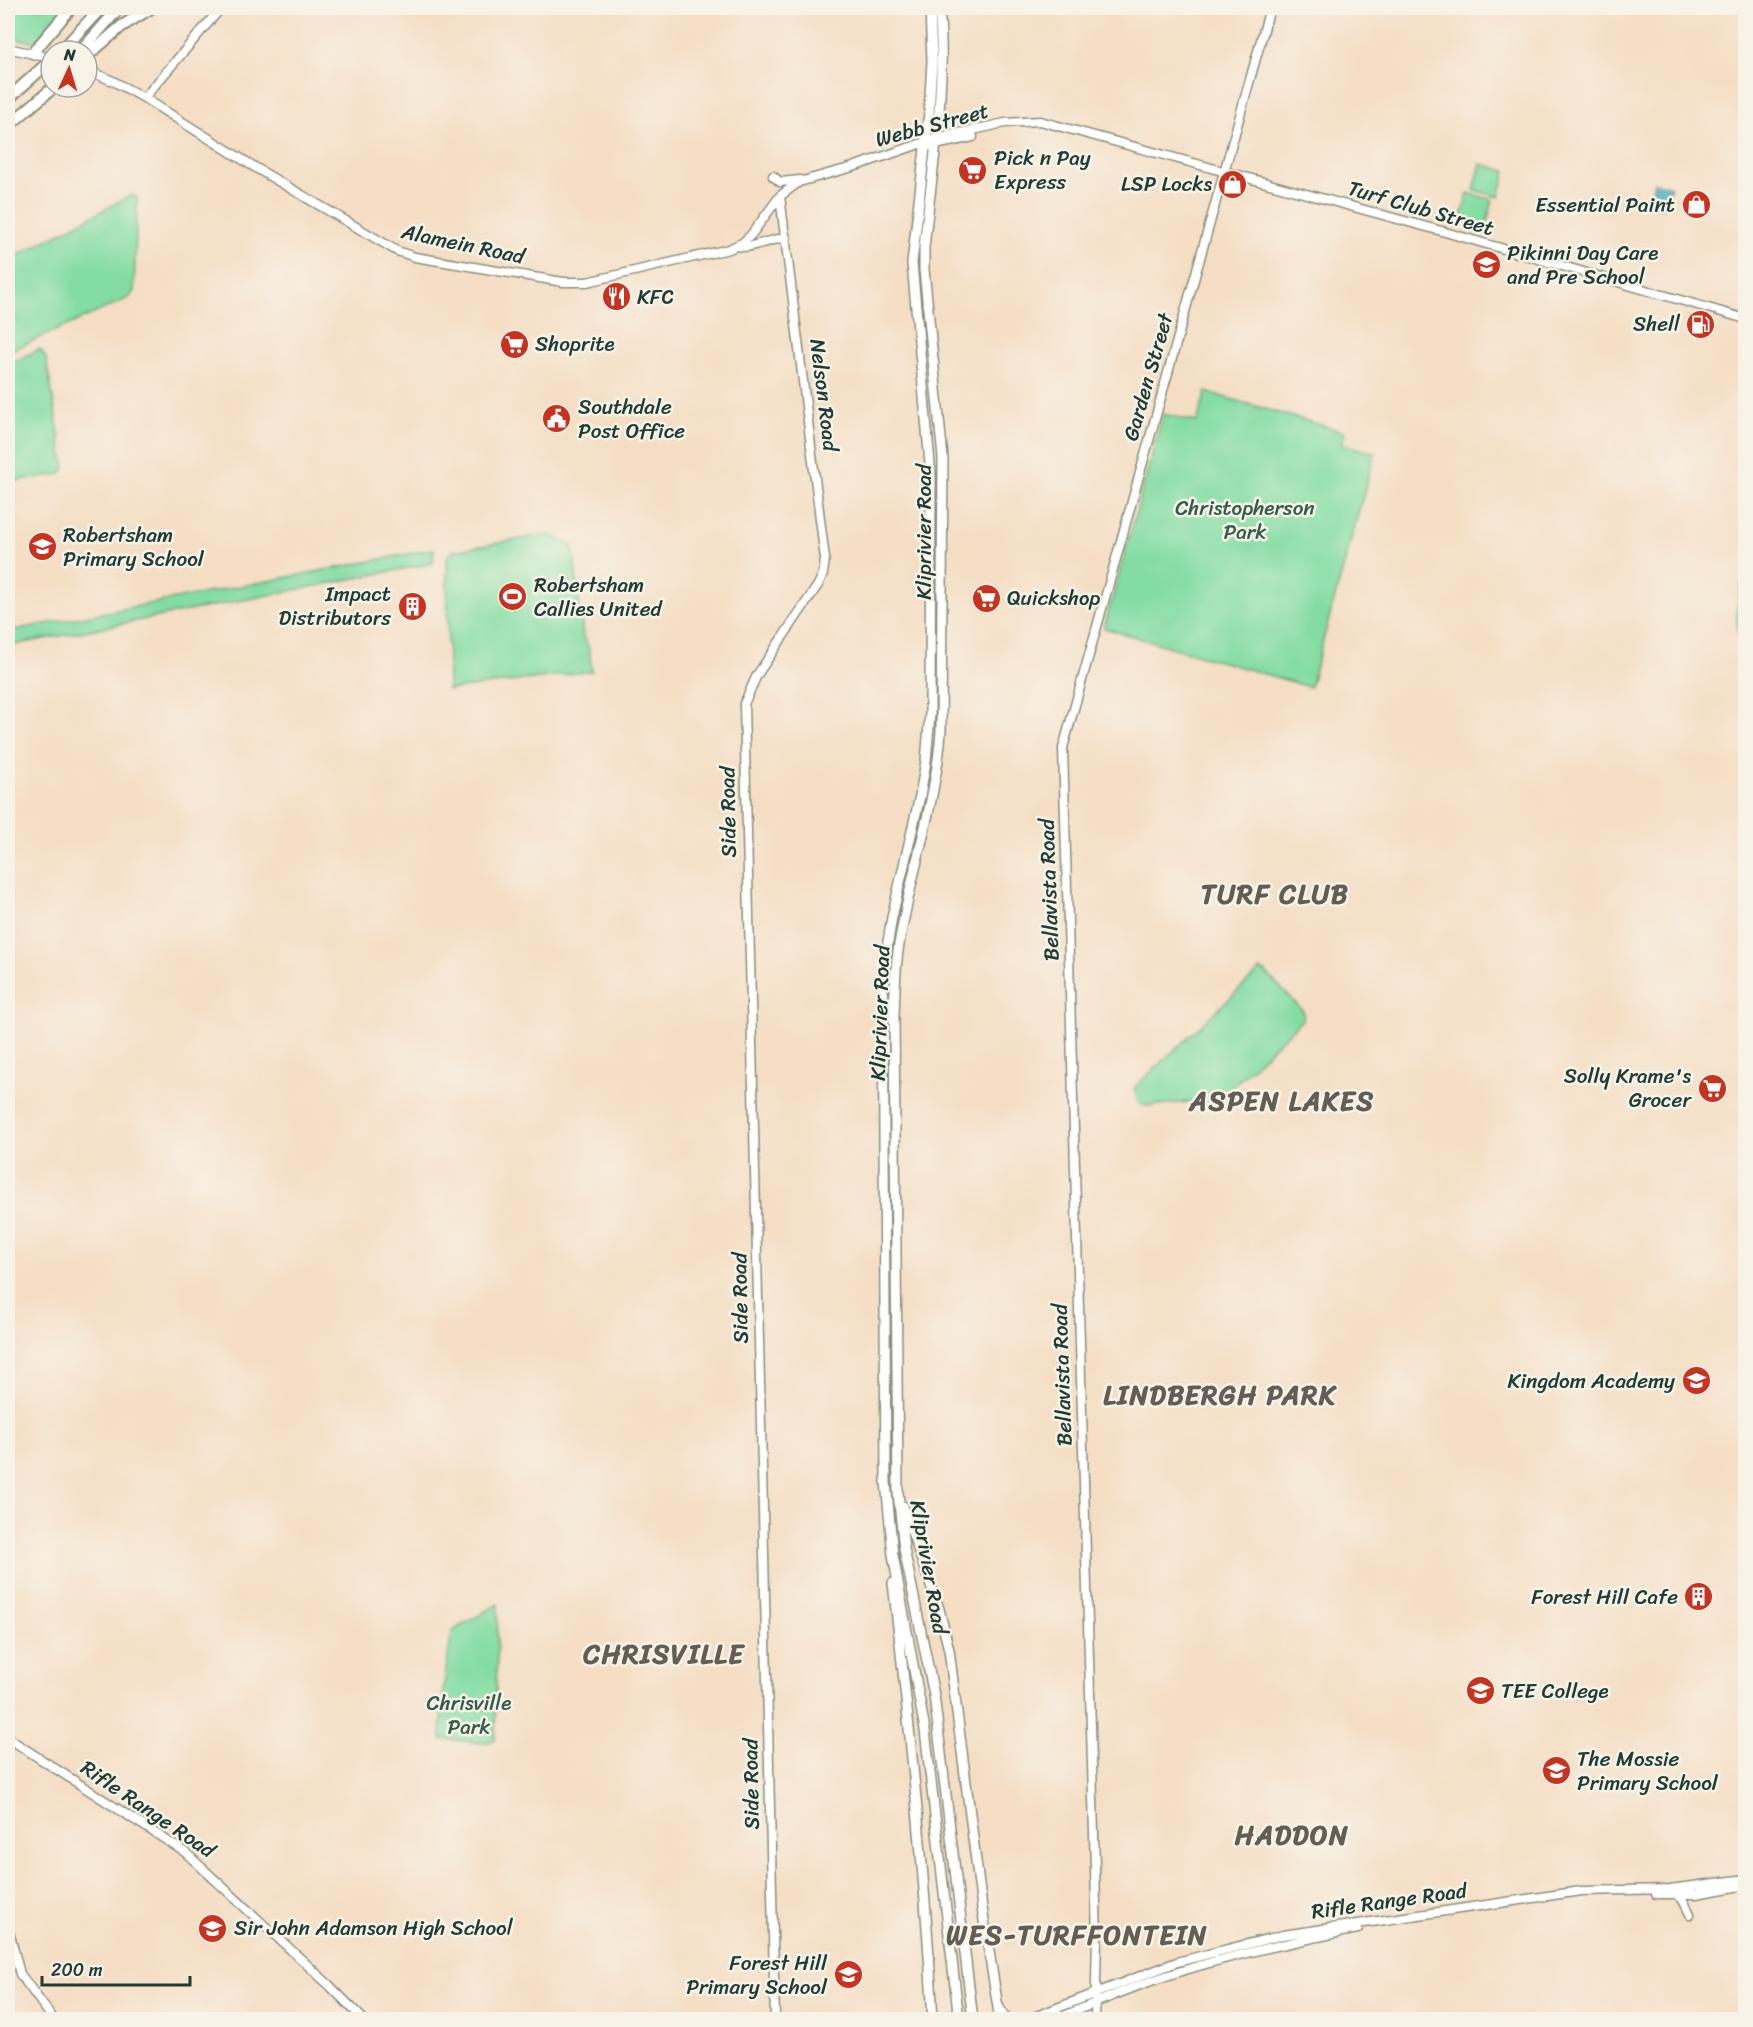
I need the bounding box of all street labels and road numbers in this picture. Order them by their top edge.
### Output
street label: Webb Street [871,92,993,158]
street label: Turf Club Street [1343,169,1499,247]
street label: Alamein Road [397,212,530,276]
street label: Garden Street [1112,307,1185,445]
street label: Nelson Road [798,336,850,455]
street label: Kliprivier Road [905,462,943,600]
street label: Side Road [708,764,748,858]
street label: Bellavista Road [1027,816,1070,962]
street label: Kliprivier Road [859,943,901,1081]
street label: Side Road [720,1250,760,1344]
street label: Bellavista Road [1040,1301,1083,1447]
street label: Kliprivier Road [899,1497,960,1639]
street label: Side Road [731,1736,771,1830]
street label: Rifle Range Road [73,1750,225,1870]
street label: Rifle Range Road [1309,1871,1471,1931]

